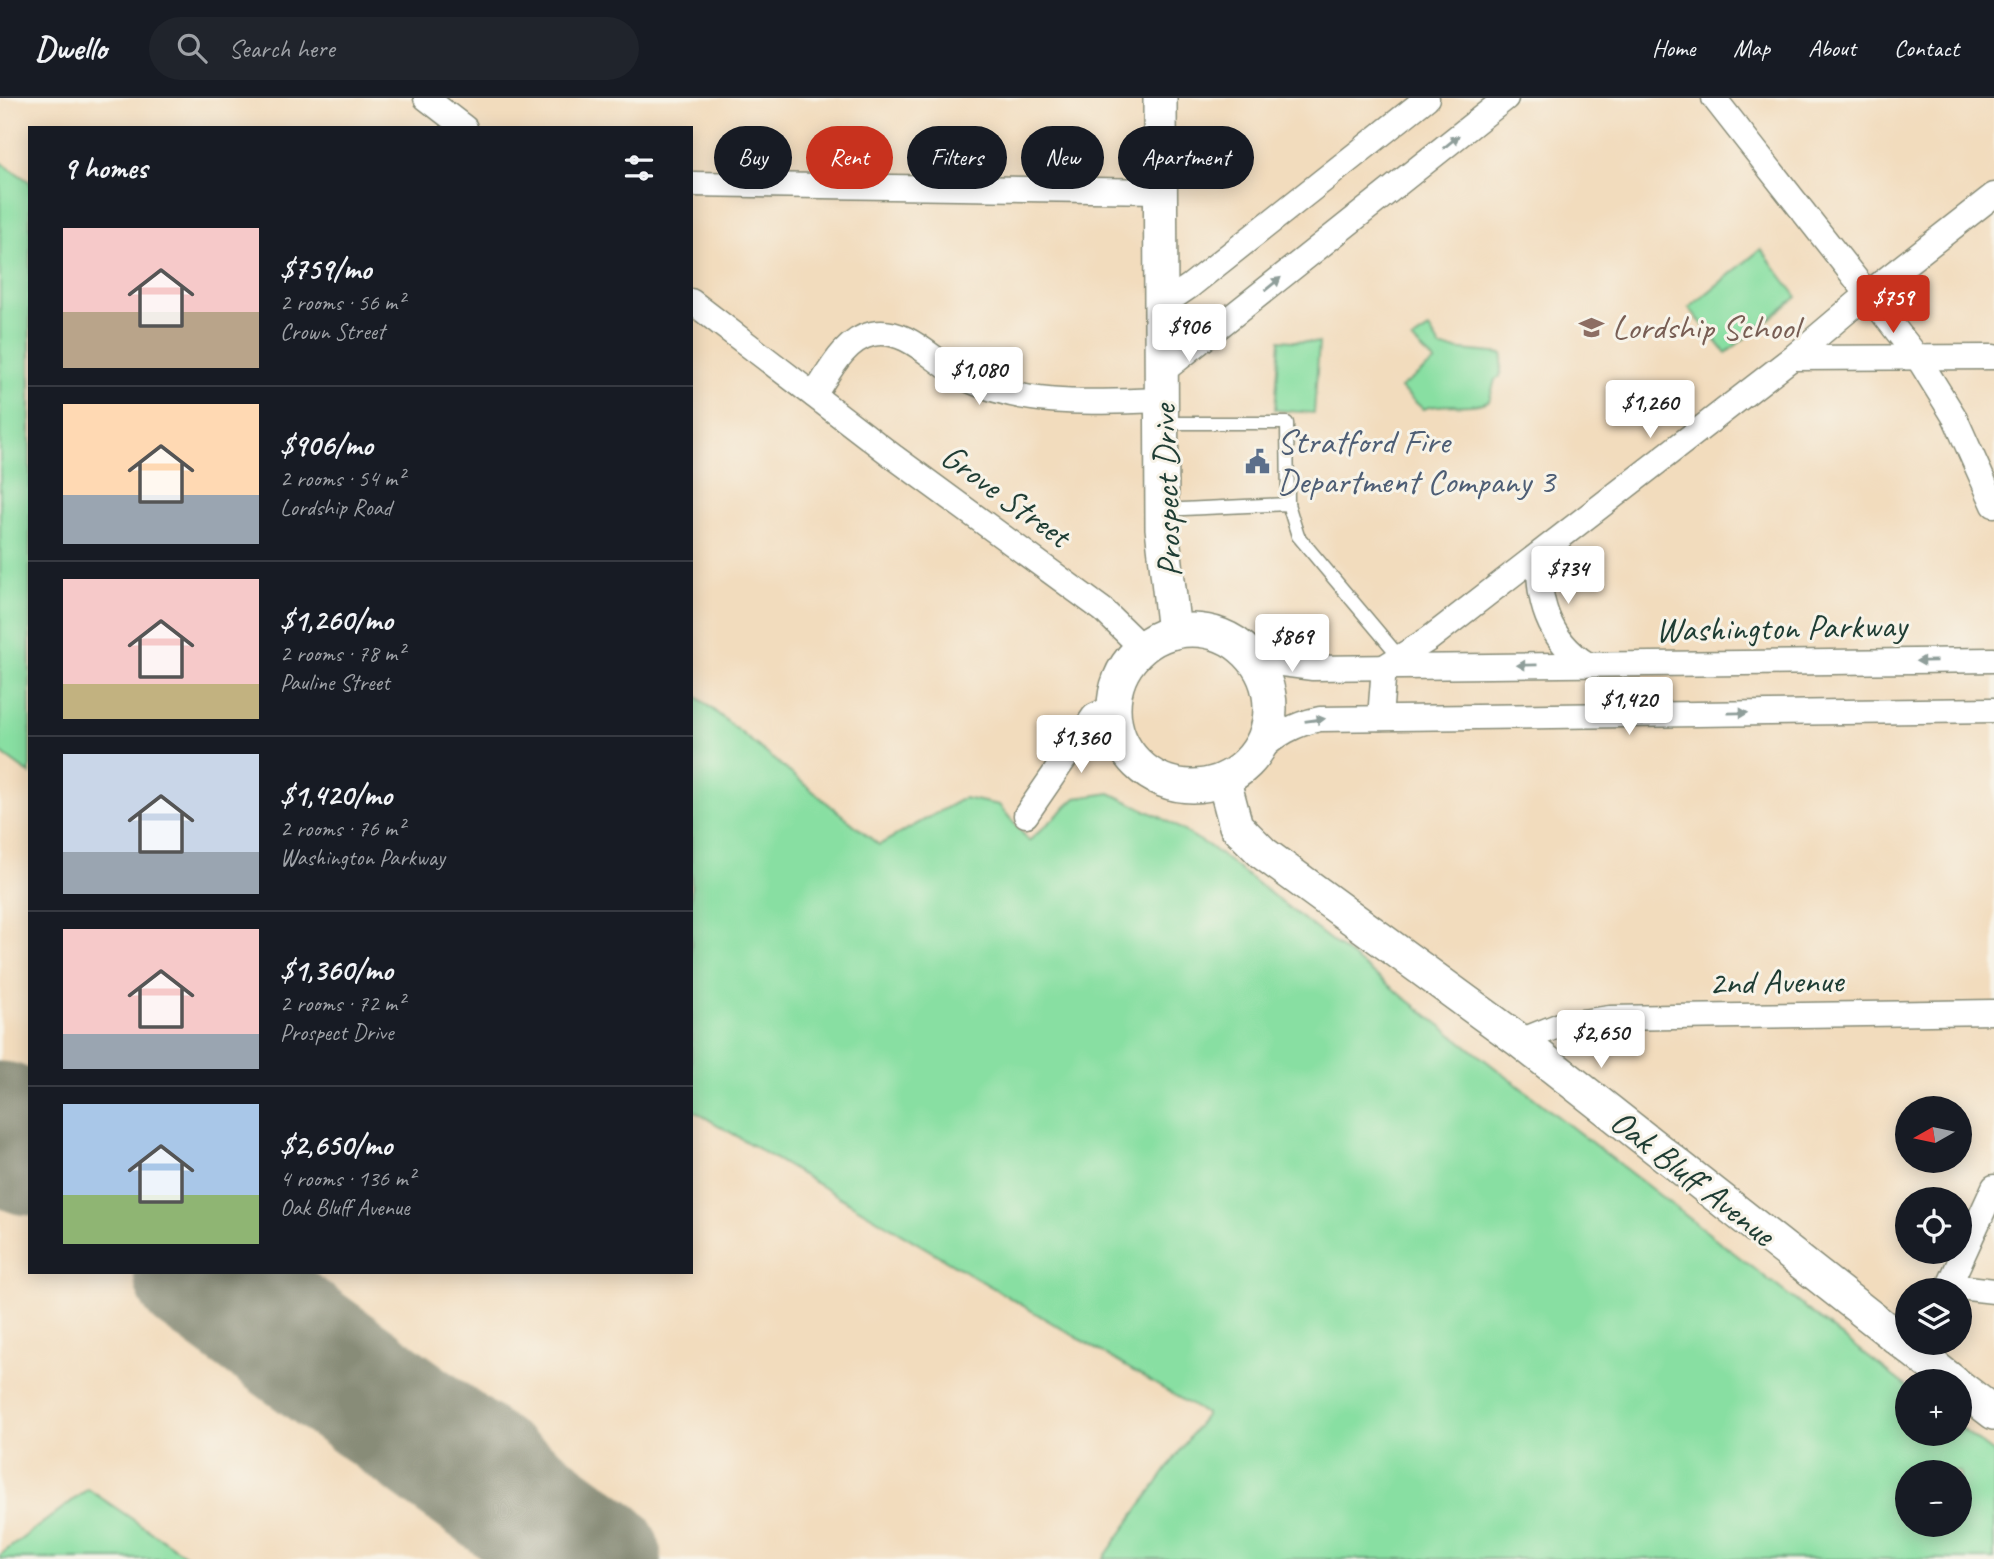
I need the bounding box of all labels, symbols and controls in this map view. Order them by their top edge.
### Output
search box [149,17,639,80]
text: Dwello [35,27,107,69]
icon: search [173,29,211,67]
text: Search here [229,32,335,65]
text: Home [1652,33,1695,63]
text: Map [1733,33,1770,63]
text: About [1808,33,1856,63]
text: Contact [1894,33,1959,63]
chip: Buy [714,126,792,189]
chip: Rent [806,126,893,189]
chip: Filters [907,126,1007,189]
chip: New [1021,126,1104,189]
chip: Apartment [1118,126,1254,189]
one-way arrow [1442,135,1459,150]
text: 9 homes [63,149,147,187]
icon: filters [620,149,658,187]
text: $759/mo [280,250,371,288]
icon: home [119,256,203,340]
pin: $759 [1852,275,1934,335]
one-way arrow [1264,277,1282,292]
text: $759 [1873,283,1913,312]
text: 2 rooms · 56 m² [280,288,404,317]
pin: $906 [1148,304,1230,364]
place label: Lordship School [1612,305,1805,350]
text: $906 [1168,312,1210,341]
school or university icon: Lordship School [1578,313,1606,341]
text: Crown Street [280,317,385,346]
pin: $1,080 [922,348,1036,407]
text: $1,080 [951,355,1007,384]
pin: $1,260 [1593,380,1707,440]
text: $1,260 [1622,388,1678,417]
street label: Prospect Drive [1141,401,1192,578]
place label: Stratford Fire Department Company 3 [1277,419,1557,504]
text: $906/mo [280,426,373,464]
icon: home [119,432,203,516]
street label: Grove Street [932,433,1082,559]
public building icon: Stratford Fire Department Company 3 [1243,447,1271,475]
text: 2 rooms · 54 m² [280,464,404,493]
text: Lordship Road [280,493,392,522]
pin: $734 [1527,546,1609,606]
text: $734 [1547,554,1589,583]
text: $1,260/mo [280,601,393,639]
street label: Washington Parkway [1655,603,1910,652]
icon: home [119,607,203,691]
pin: $869 [1251,614,1333,674]
text: $869 [1271,622,1313,651]
text: 2 rooms · 78 m² [280,639,404,668]
one-way arrow [1915,655,1937,667]
one-way arrow [1516,659,1538,671]
text: Pauline Street [280,668,390,697]
pin: $1,420 [1572,678,1686,737]
text: $1,420 [1601,685,1657,714]
one-way arrow [1727,707,1749,719]
one-way arrow [1304,715,1326,726]
pin: $1,360 [1024,716,1138,775]
text: $1,360 [1053,723,1109,752]
text: $1,420/mo [280,776,392,814]
icon: home [119,782,203,866]
text: 2 rooms · 76 m² [280,814,404,843]
text: Washington Parkway [280,843,445,872]
text: $1,360/mo [280,951,393,989]
icon: home [119,957,203,1041]
street label: 2nd Avenue [1708,958,1846,1005]
text: 2 rooms · 72 m² [280,989,404,1018]
pin: $2,650 [1544,1010,1658,1070]
text: Prospect Drive [280,1018,393,1047]
text: $2,650 [1573,1018,1629,1047]
north arrow [1895,1096,1972,1172]
map controls [1895,1096,1972,1537]
street label: Oak Bluff Avenue [1601,1099,1786,1257]
text: $2,650/mo [280,1126,392,1164]
icon: home [119,1132,203,1216]
text: 4 rooms · 136 m² [280,1164,415,1193]
button: locate [1895,1187,1972,1264]
text: Oak Bluff Avenue [280,1193,410,1222]
button: layers [1895,1278,1972,1355]
button: + [1895,1369,1972,1446]
button: − [1895,1460,1972,1537]

